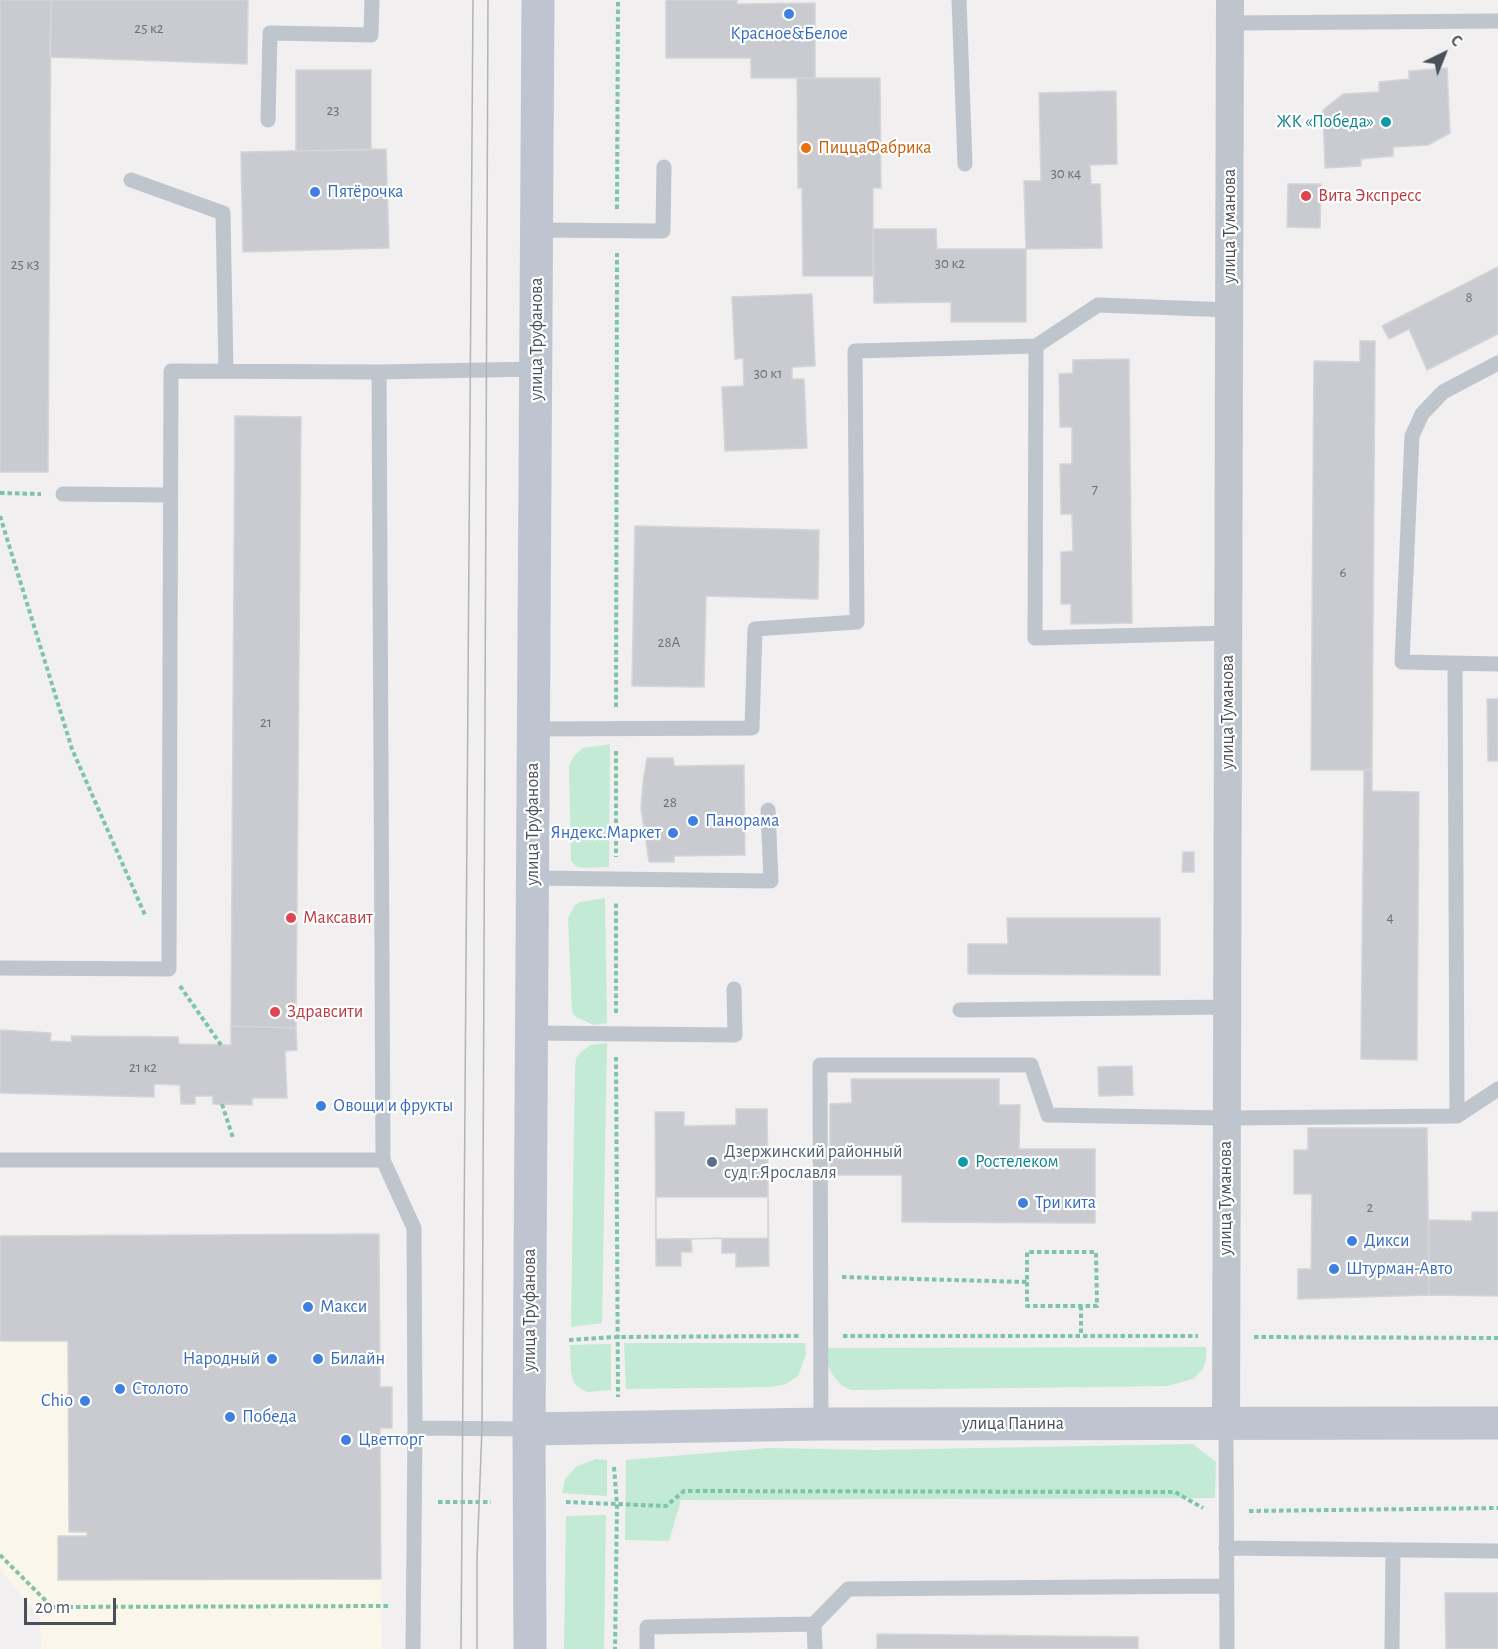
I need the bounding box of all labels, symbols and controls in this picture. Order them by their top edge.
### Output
marker: Красное&Белое [782,7,796,21]
house number: 25 к2 [134,19,164,37]
place label: Красное&Белое [730,23,848,45]
north arrow [1414,24,1474,84]
text: С [1448,32,1465,50]
house number: 23 [326,101,340,119]
place label: ЖК «Победа» [1277,111,1374,133]
marker: ЖК «Победа» [1379,115,1393,129]
place label: ПиццаФабрика [818,137,931,159]
marker: ПиццаФабрика [799,141,813,155]
house number: 30 к4 [1051,164,1081,182]
street label: улица Туманова [1219,169,1241,283]
place label: Пятёрочка [327,181,404,203]
marker: Пятёрочка [308,185,322,199]
place label: Вита Экспресс [1318,185,1422,207]
marker: Вита Экспресс [1299,189,1313,203]
house number: 30 к2 [935,254,965,272]
house number: 25 к3 [11,255,39,273]
street label: улица Труфанова [526,277,548,401]
house number: 8 [1465,288,1473,306]
house number: 30 к1 [754,364,782,382]
house number: 7 [1092,480,1098,498]
house number: 6 [1339,563,1347,581]
house number: 28А [658,633,680,651]
street label: улица Туманова [1217,655,1239,769]
house number: 21 [260,713,272,731]
street label: улица Труфанова [522,762,544,886]
house number: 28 [663,793,677,811]
place label: Панорама [705,810,779,832]
marker: Панорама [686,814,700,828]
place label: Яндекс.Маркет [551,822,661,844]
marker: Яндекс.Маркет [666,826,680,840]
place label: Максавит [303,907,373,929]
house number: 4 [1386,908,1394,926]
marker: Максавит [284,911,298,925]
place label: Здравсити [287,1001,363,1023]
marker: Здравсити [268,1005,282,1019]
house number: 21 к2 [129,1058,157,1076]
place label: Овощи и фрукты [333,1095,453,1117]
marker: Овощи и фрукты [314,1099,328,1113]
place label: Дзержинский районный суд г.Ярославля [724,1141,902,1184]
street label: улица Туманова [1215,1141,1237,1255]
place label: Ростелеком [975,1151,1059,1173]
marker: Дзержинский районный суд г.Ярославля [705,1155,719,1169]
marker: Ростелеком [956,1155,970,1169]
place label: Три кита [1035,1192,1096,1214]
marker: Три кита [1016,1196,1030,1210]
house number: 2 [1367,1198,1373,1216]
place label: Дикси [1364,1230,1409,1252]
marker: Дикси [1345,1234,1359,1248]
street label: улица Труфанова [519,1248,541,1372]
place label: Штурман-Авто [1346,1258,1453,1280]
marker: Штурман-Авто [1327,1262,1341,1276]
place label: Макси [320,1296,367,1318]
marker: Макси [301,1300,315,1314]
place label: Народный [183,1348,260,1370]
place label: Билайн [330,1348,385,1370]
marker: Народный [265,1352,279,1366]
marker: Билайн [311,1352,325,1366]
place label: Столото [132,1378,189,1400]
marker: Столото [113,1382,127,1396]
place label: Chio [41,1390,73,1412]
marker: Chio [78,1394,92,1408]
place label: Победа [242,1406,297,1428]
marker: Победа [223,1410,237,1424]
street label: улица Панина [962,1413,1064,1435]
place label: Цветторг [358,1429,424,1451]
marker: Цветторг [339,1433,353,1447]
scale bar [27,1586,118,1624]
text: 20 m [35,1599,70,1617]

